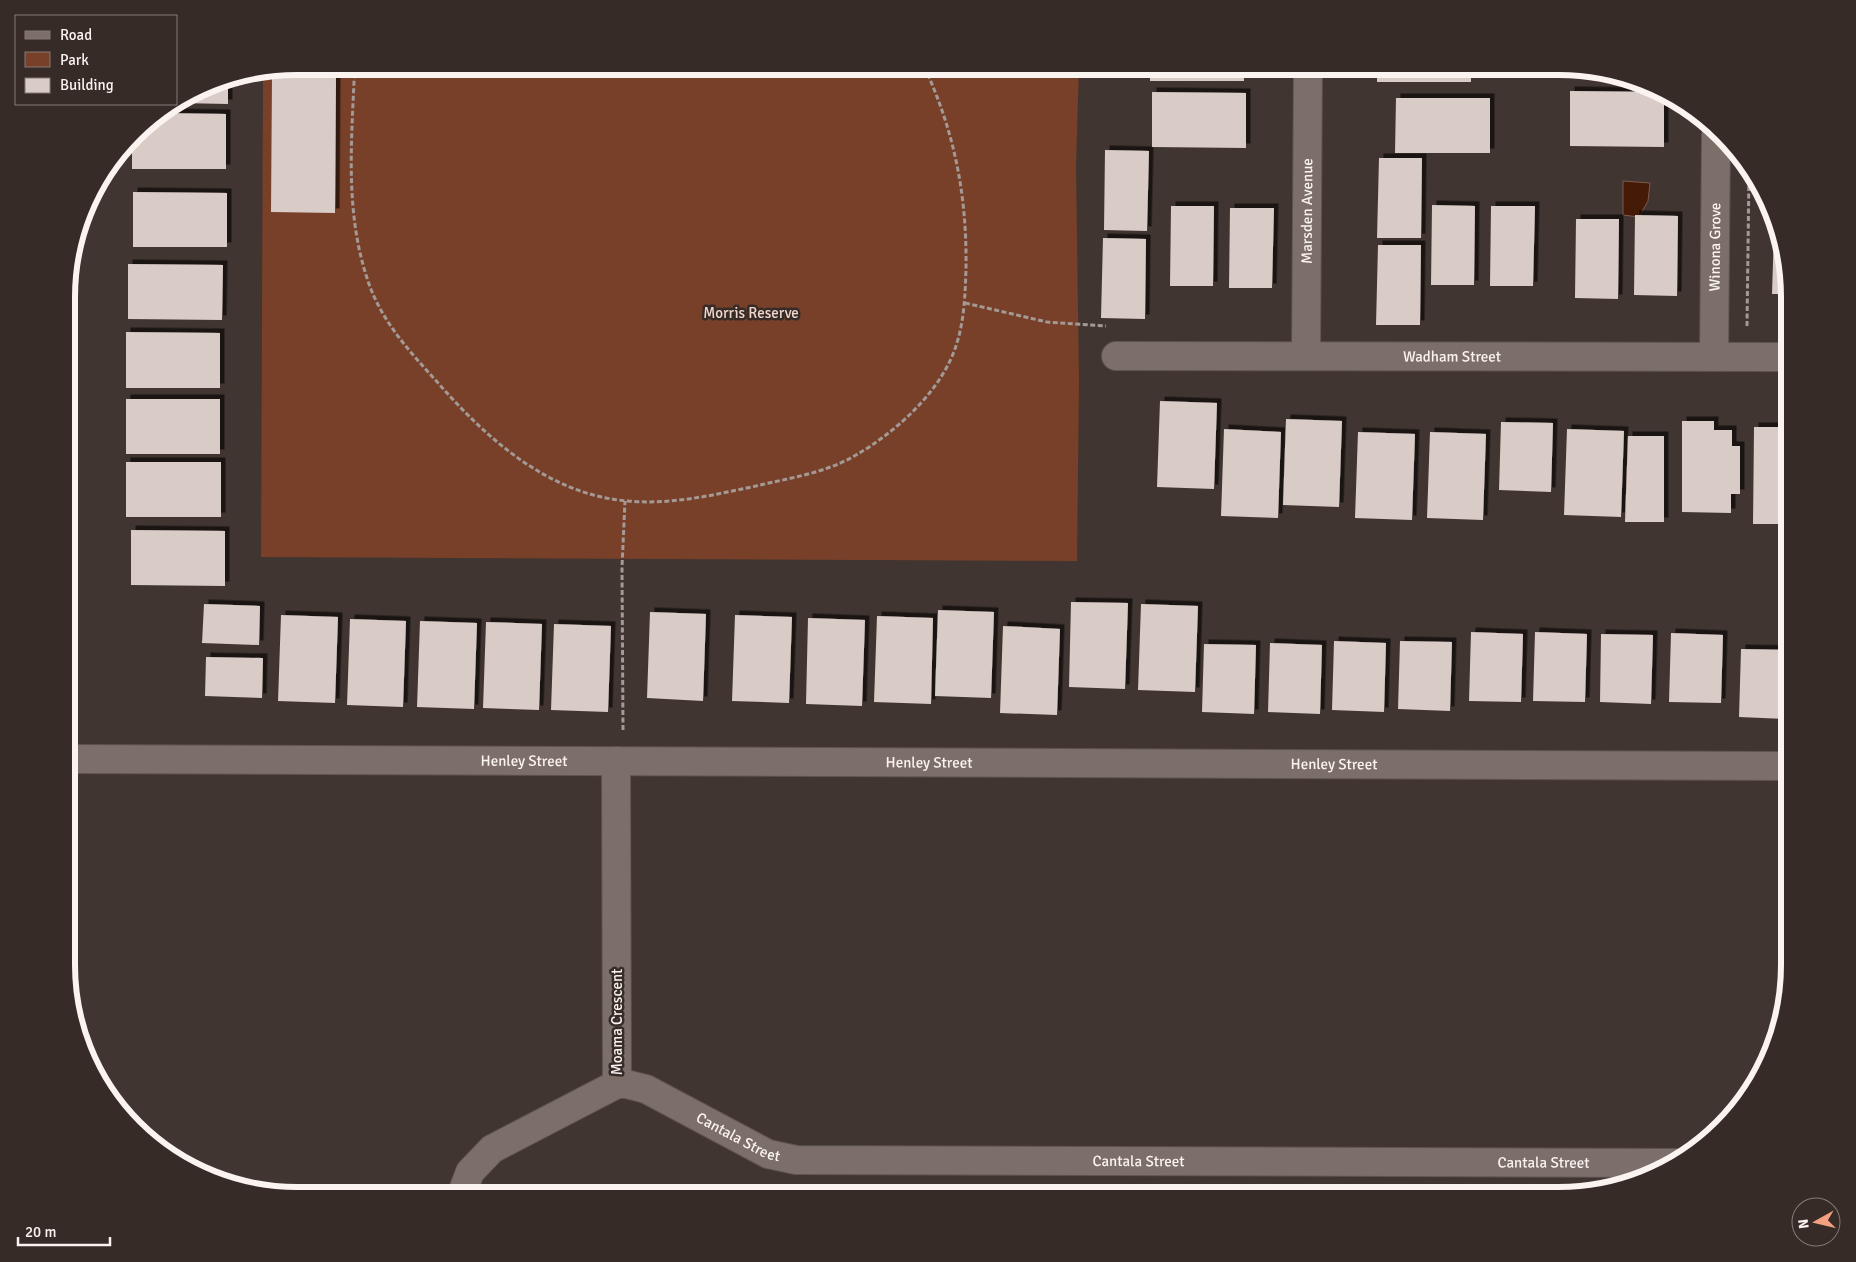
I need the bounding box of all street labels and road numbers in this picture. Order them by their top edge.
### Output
street label: Marsden Avenue [1298,158,1316,264]
street label: Winona Grove [1706,203,1724,291]
street label: Wadham Street [1403,347,1501,366]
street label: Henley Street [481,752,567,770]
street label: Henley Street [886,753,972,772]
street label: Henley Street [1291,755,1377,773]
street label: Moama Crescent [608,969,626,1075]
street label: Cantala Street [693,1108,782,1165]
street label: Cantala Street [1092,1152,1185,1170]
street label: Cantala Street [1497,1153,1590,1172]

